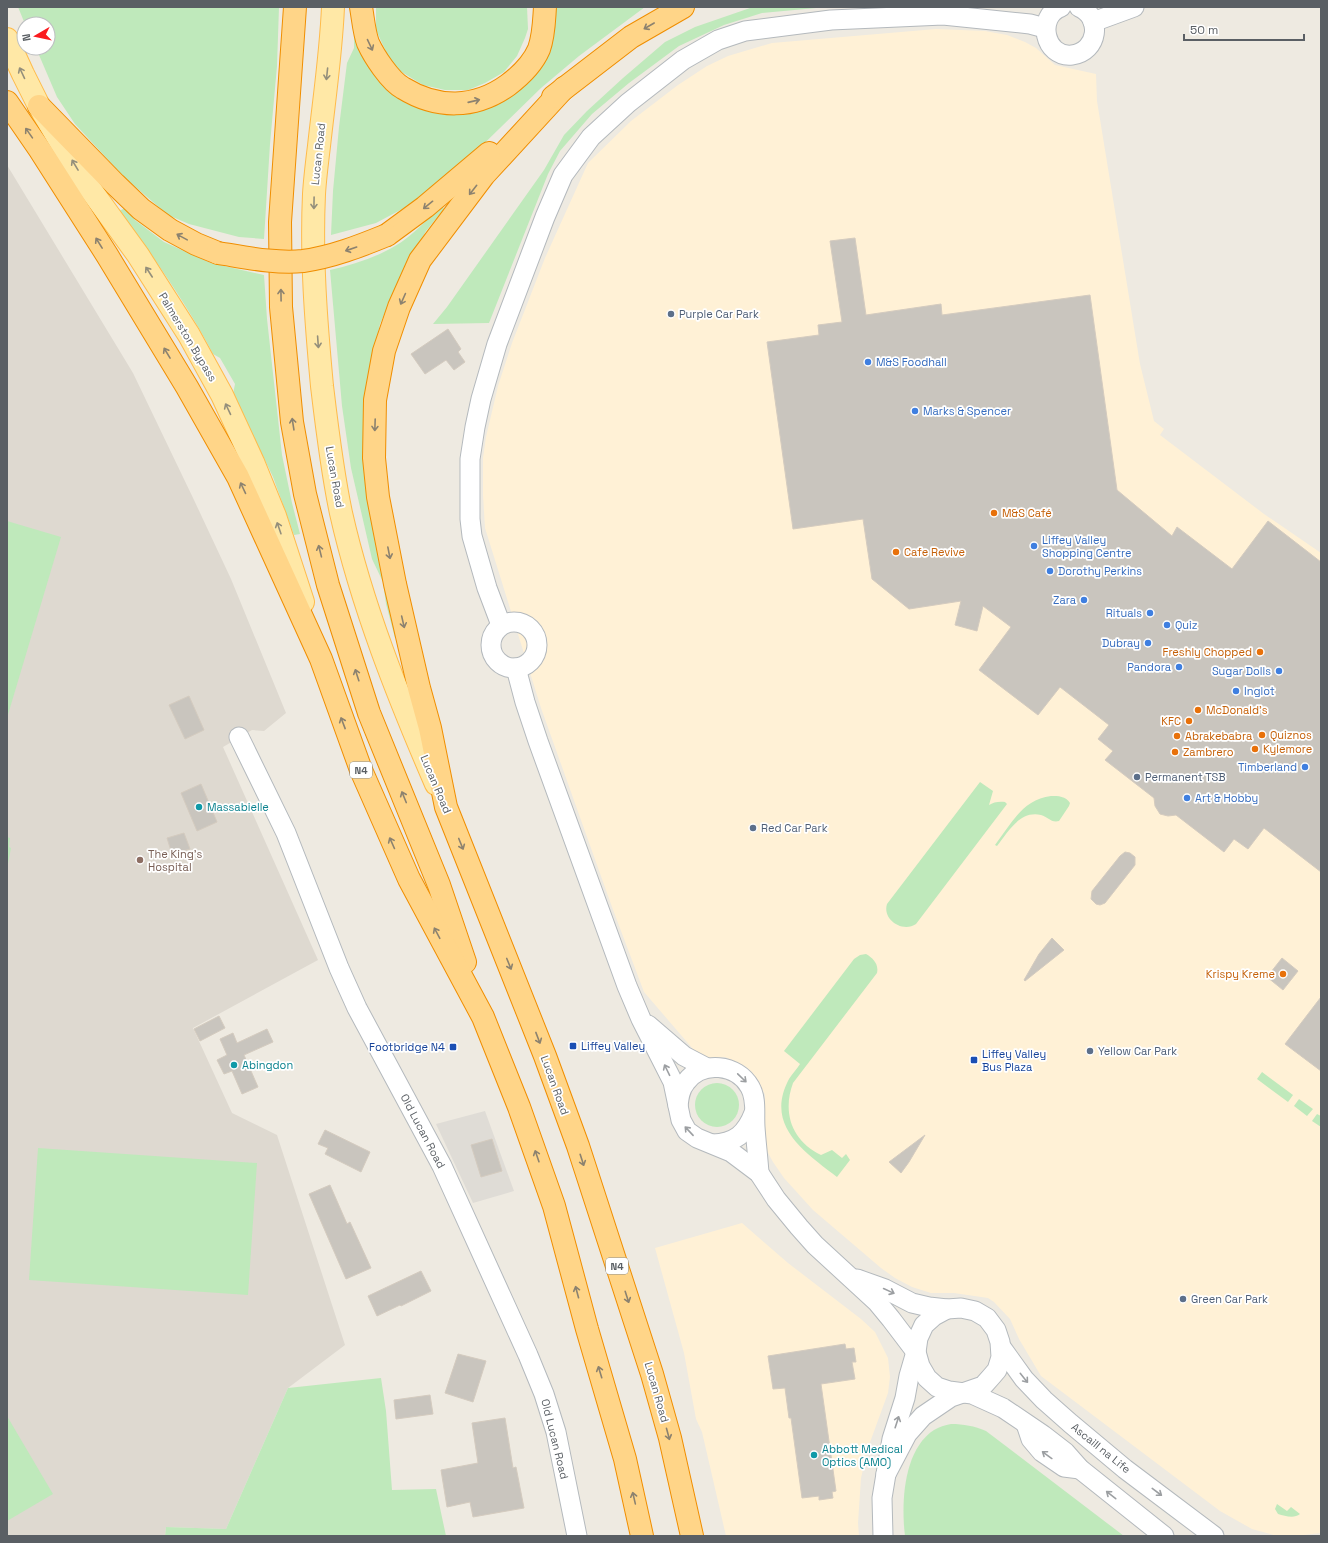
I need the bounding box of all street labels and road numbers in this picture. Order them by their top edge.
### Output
street label: Lucan Road [308,122,328,186]
street label: Palmerston Bypass [156,290,220,384]
street label: Lucan Road [323,445,347,509]
street label: Lucan Road [417,753,455,815]
road number: N4 [350,762,372,778]
street label: Lucan Road [538,1053,572,1117]
street label: Old Lucan Road [398,1091,448,1171]
road number: N4 [606,1258,628,1274]
street label: Lucan Road [642,1360,672,1424]
street label: Old Lucan Road [538,1397,572,1481]
street label: Ascaill na Life [1069,1420,1133,1476]

